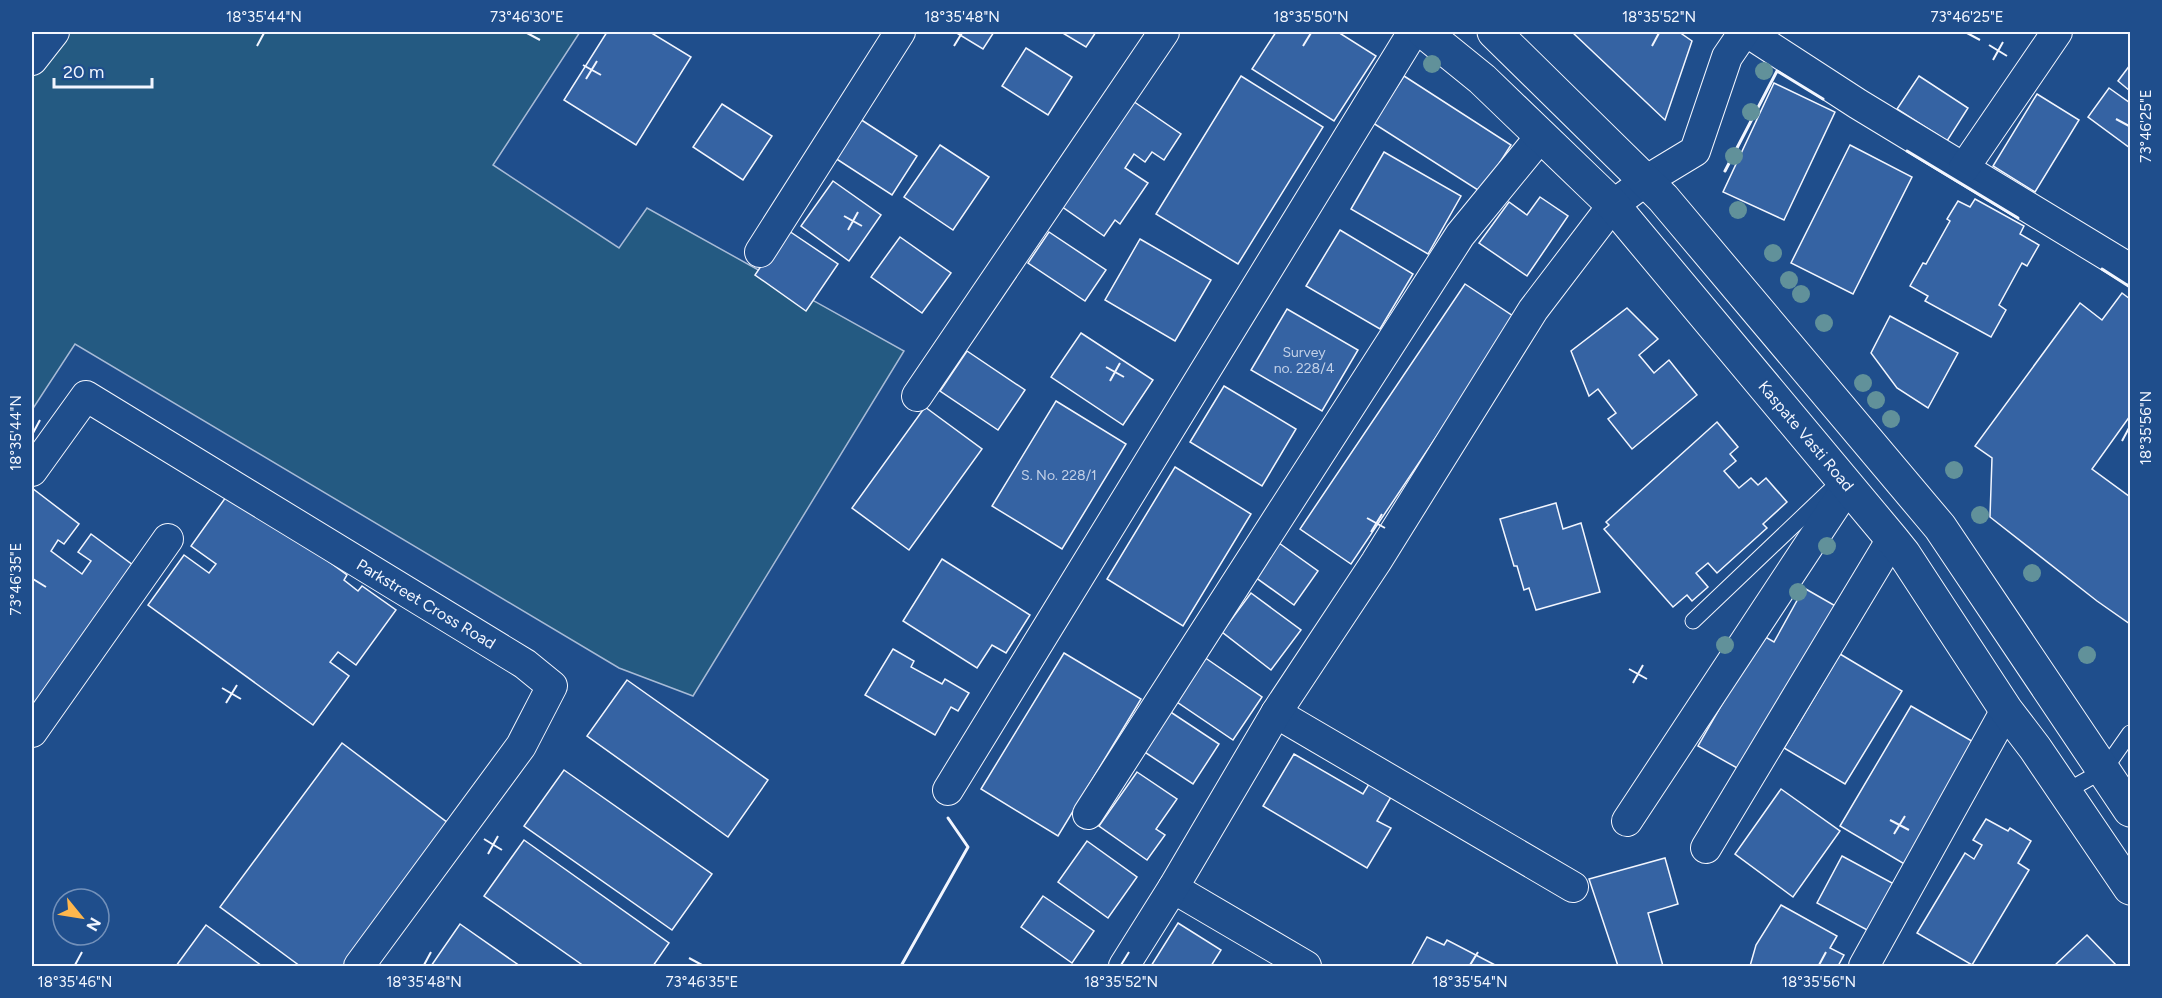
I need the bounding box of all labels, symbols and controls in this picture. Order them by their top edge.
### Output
text: 18°35'44"N [226,8,302,26]
text: 73°46'30"E [490,8,564,26]
text: 18°35'48"N [924,8,1000,26]
text: 18°35'50"N [1273,8,1349,26]
text: 18°35'52"N [1622,8,1696,26]
text: 73°46'25"E [1930,8,2004,26]
scale bar [54,51,152,89]
text: 20 m [63,61,104,83]
text: 73°46'25"E [2137,89,2155,163]
house number: Survey no. 228/4 [1274,344,1335,377]
street label: Kaspate Vasti Road [1754,377,1858,495]
text: 18°35'56"N [2137,391,2155,465]
text: 18°35'44"N [7,395,25,471]
house number: S. No. 228/1 [1021,467,1097,484]
text: 73°46'35"E [7,542,25,616]
street label: Parkstreet Cross Road [353,555,499,653]
north arrow [51,887,111,947]
text: N [82,914,105,934]
text: 18°35'46"N [38,973,112,991]
text: 18°35'48"N [386,973,462,991]
text: 73°46'35"E [665,973,739,991]
text: 18°35'52"N [1084,973,1158,991]
text: 18°35'54"N [1432,973,1508,991]
text: 18°35'56"N [1782,973,1856,991]

